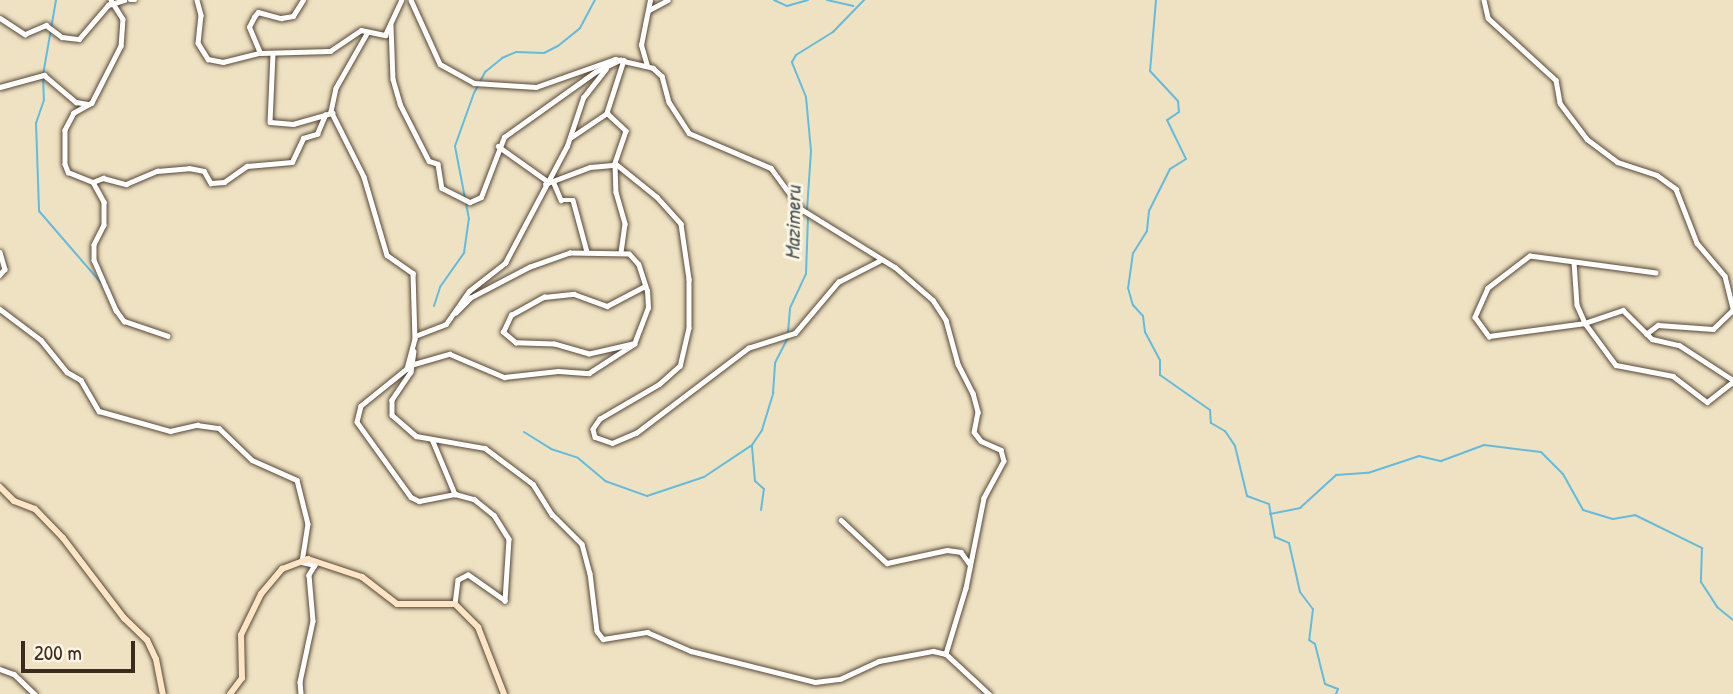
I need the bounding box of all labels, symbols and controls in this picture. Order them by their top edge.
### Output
water label: Mazimeru [780,186,806,260]
scale bar [24,628,138,672]
text: 200 m [34,638,82,667]

